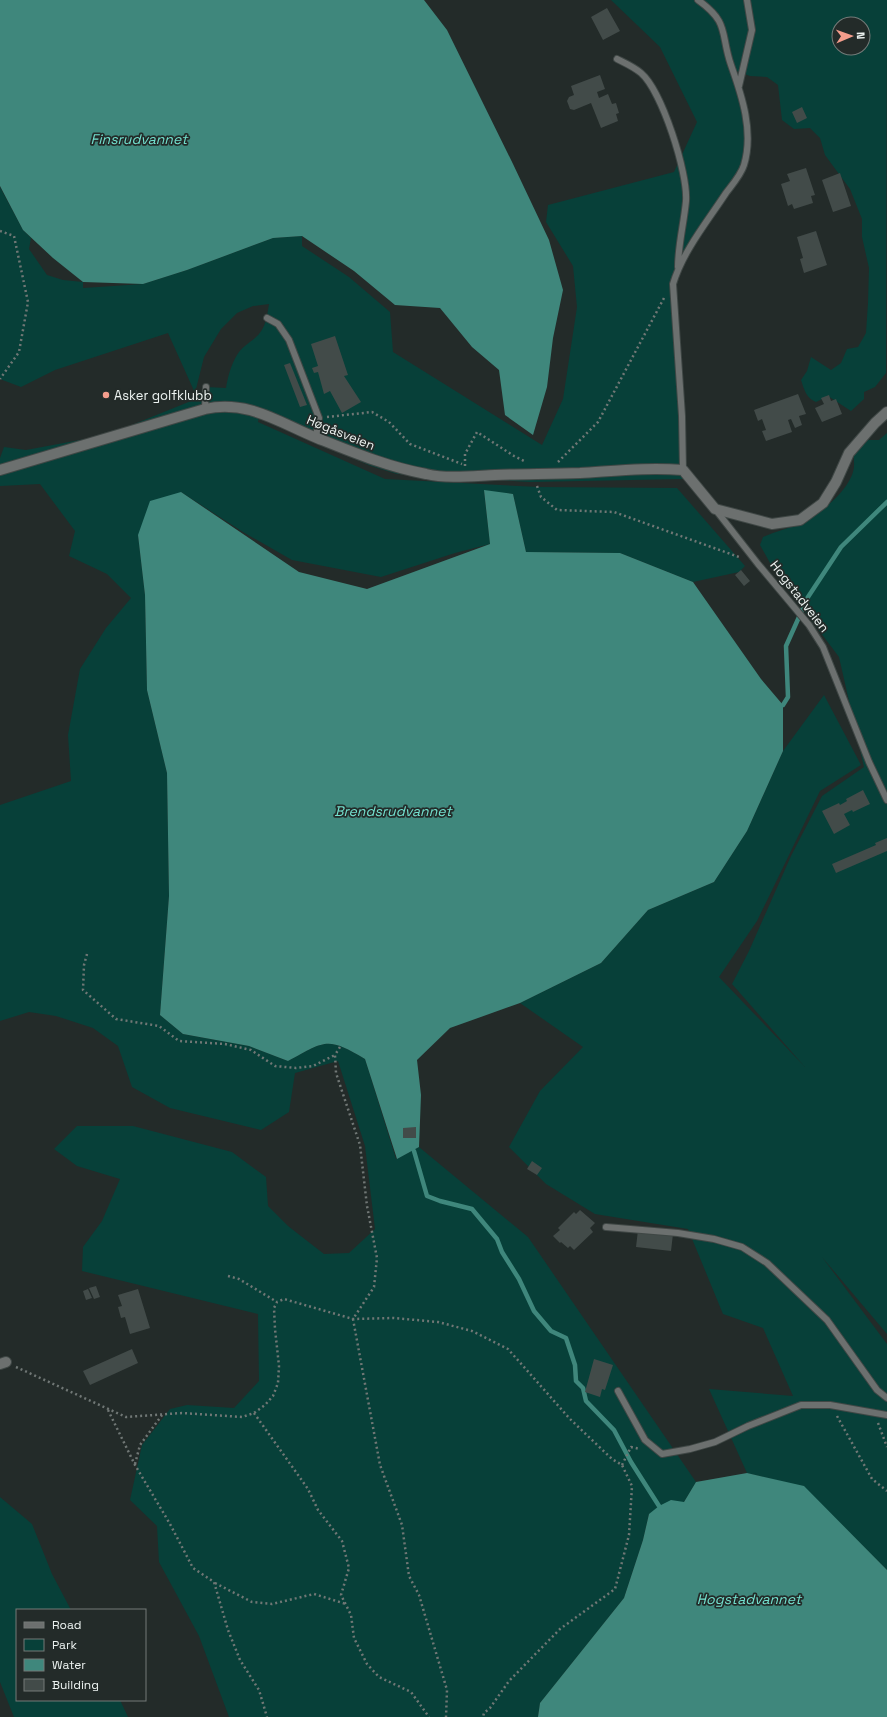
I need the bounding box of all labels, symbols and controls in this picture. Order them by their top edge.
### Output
north arrow [831,16,871,56]
text: N [854,32,868,40]
water label: Finsrudvannet [91,130,189,148]
place label: Asker golfklubb [114,387,212,404]
marker: Asker golfklubb [101,390,111,400]
street label: Høgåsveien [304,411,377,454]
street label: Hogstadveien [766,557,833,636]
water label: Brendsrudvannet [334,802,453,820]
water label: Hogstadvannet [697,1590,803,1608]
legend [16,1609,146,1701]
text: Road [52,1617,81,1633]
text: Park [52,1637,77,1653]
text: Water [52,1657,86,1673]
text: Building [52,1677,99,1693]

